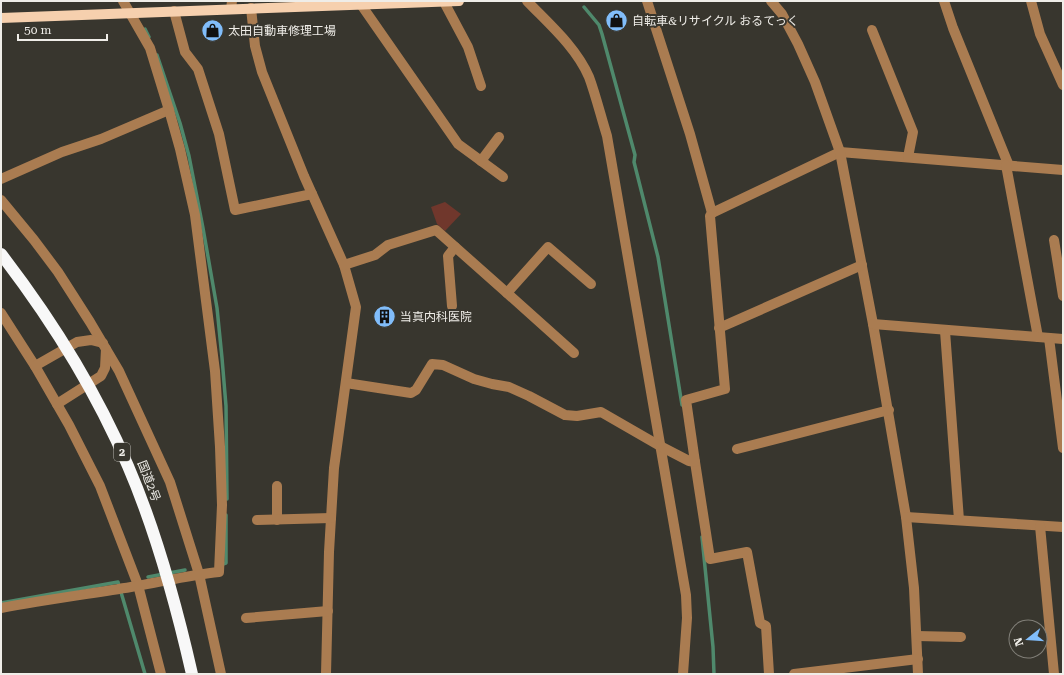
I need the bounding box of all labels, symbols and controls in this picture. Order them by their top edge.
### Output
shop icon: 自転車&リサイクル おるてっく [604,8,630,34]
place label: 自転車&リサイクル おるてっく [632,14,799,28]
scale bar [18,16,107,42]
shop icon: 太田自動車修理工場 [200,18,226,44]
text: 50 m [24,23,51,37]
place label: 太田自動車修理工場 [228,24,336,38]
building icon: 当真内科医院 [372,304,398,330]
place label: 当真内科医院 [400,310,472,324]
road number: 2 [114,443,130,461]
street label: 国道2号 [135,459,163,503]
north arrow [1008,619,1048,659]
text: N [1011,635,1026,648]

